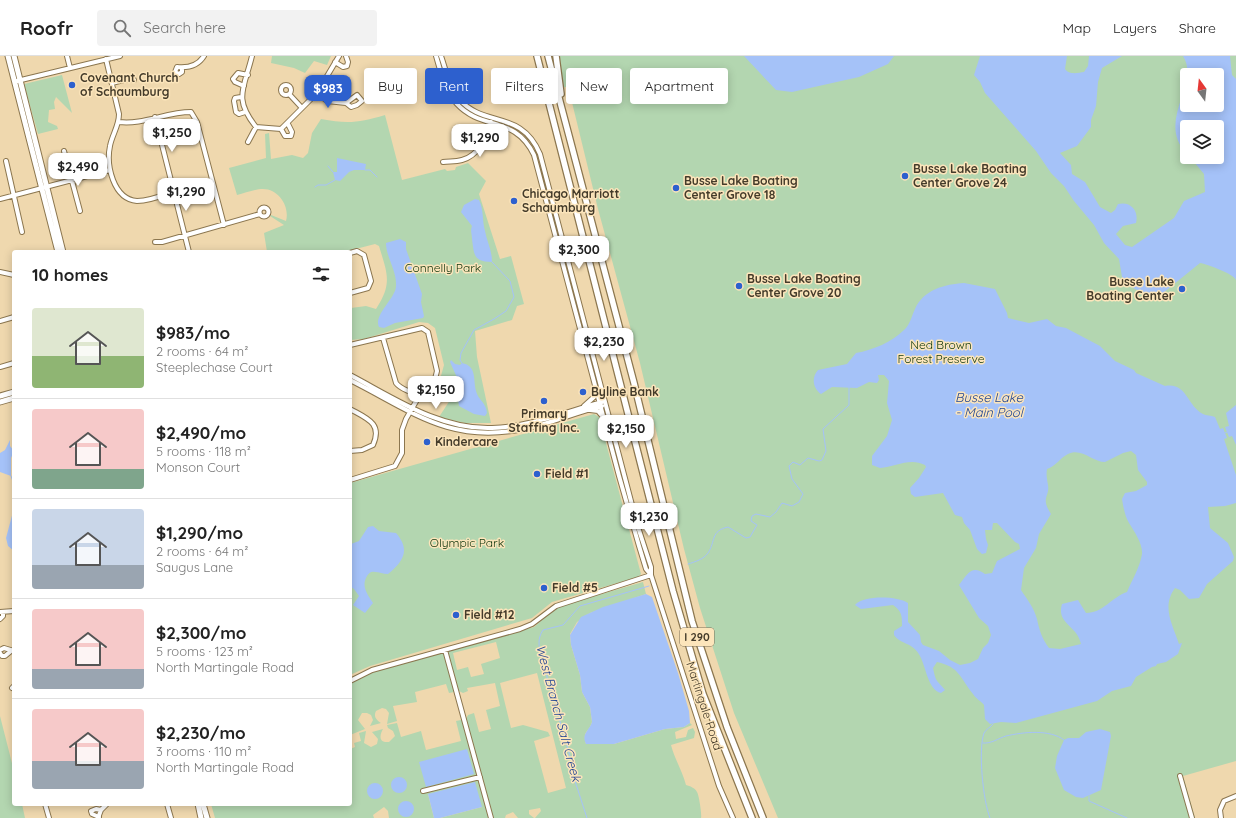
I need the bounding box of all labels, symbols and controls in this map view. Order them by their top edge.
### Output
search box [97,10,377,46]
text: Roofr [20,16,73,40]
icon: search [111,17,133,39]
text: Search here [143,18,226,37]
text: Map [1062,19,1091,37]
text: Layers [1113,19,1157,37]
text: Share [1179,19,1216,37]
chip: Buy [364,68,417,104]
chip: Rent [425,68,483,104]
chip: Filters [491,68,558,104]
chip: New [566,68,622,104]
chip: Apartment [630,68,728,104]
north arrow [1180,68,1224,112]
map controls [1180,68,1224,164]
place label: Covenant Church of Schaumburg [80,70,179,99]
pin: $983 [304,75,352,109]
marker: Covenant Church of Schaumburg [67,80,77,90]
text: $983 [313,80,343,96]
pin: $1,250 [139,119,205,153]
button: layers [1180,120,1224,164]
text: $1,250 [152,124,192,140]
pin: $1,290 [447,124,513,158]
text: $1,290 [460,129,500,145]
pin: $2,490 [45,153,111,187]
text: $2,490 [57,158,99,174]
place label: Busse Lake Boating Center Grove 24 [913,161,1027,190]
marker: Busse Lake Boating Center Grove 24 [900,171,910,181]
place label: Busse Lake Boating Center Grove 18 [684,173,798,202]
pin: $1,290 [153,178,219,212]
text: $1,290 [166,183,206,199]
marker: Busse Lake Boating Center Grove 18 [671,183,681,193]
place label: Chicago Marriott Schaumburg [522,186,619,215]
marker: Chicago Marriott Schaumburg [509,196,519,206]
pin: $2,300 [546,236,612,270]
text: $2,300 [558,241,600,257]
park label: Connelly Park [405,260,481,275]
icon: filters [310,263,332,285]
text: 10 homes [32,264,108,285]
place label: Busse Lake Boating Center Grove 20 [747,271,861,300]
place label: Busse Lake Boating Center [1086,274,1174,303]
marker: Busse Lake Boating Center Grove 20 [734,281,744,291]
marker: Busse Lake Boating Center [1177,284,1187,294]
text: $983/mo [156,322,230,343]
icon: home [64,324,112,372]
pin: $2,230 [571,328,637,362]
text: $2,230 [583,333,625,349]
park label: Ned Brown Forest Preserve [898,337,985,366]
text: 2 rooms · 64 m² [156,343,248,359]
text: Steeplechase Court [156,359,273,375]
pin: $2,150 [403,376,469,410]
text: $2,150 [417,381,455,397]
place label: Byline Bank [591,384,659,399]
marker: Byline Bank [578,387,588,397]
water label: Busse Lake - Main Pool [955,389,1025,420]
marker: Primary Staffing Inc. [539,396,549,406]
place label: Primary Staffing Inc. [509,406,579,435]
pin: $2,150 [593,415,659,449]
text: $2,150 [607,420,645,436]
text: $2,490/mo [156,422,246,443]
icon: home [64,425,112,473]
place label: Kindercare [435,434,498,449]
marker: Kindercare [422,437,432,447]
text: 5 rooms · 118 m² [156,443,251,459]
text: Monson Court [156,459,240,475]
place label: Field #1 [545,466,589,481]
marker: Field #1 [532,469,542,479]
pin: $1,230 [616,503,682,537]
text: $1,230 [630,508,668,524]
text: $1,290/mo [156,522,243,543]
icon: home [64,525,112,573]
park label: Olympic Park [430,535,504,550]
text: 2 rooms · 64 m² [156,543,248,559]
text: Saugus Lane [156,559,233,575]
place label: Field #5 [552,580,598,595]
marker: Field #5 [539,583,549,593]
place label: Field #12 [464,607,515,622]
marker: Field #12 [451,610,461,620]
text: $2,300/mo [156,622,246,643]
icon: home [64,625,112,673]
road number: I 290 [680,628,714,646]
text: 5 rooms · 123 m² [156,643,253,659]
water label: West Branch Salt Creek [533,643,585,784]
text: North Martingale Road [156,659,294,675]
street label: Martingale Road [683,660,726,752]
text: $2,230/mo [156,722,246,743]
icon: home [64,725,112,773]
text: 3 rooms · 110 m² [156,743,251,759]
text: North Martingale Road [156,759,294,775]

